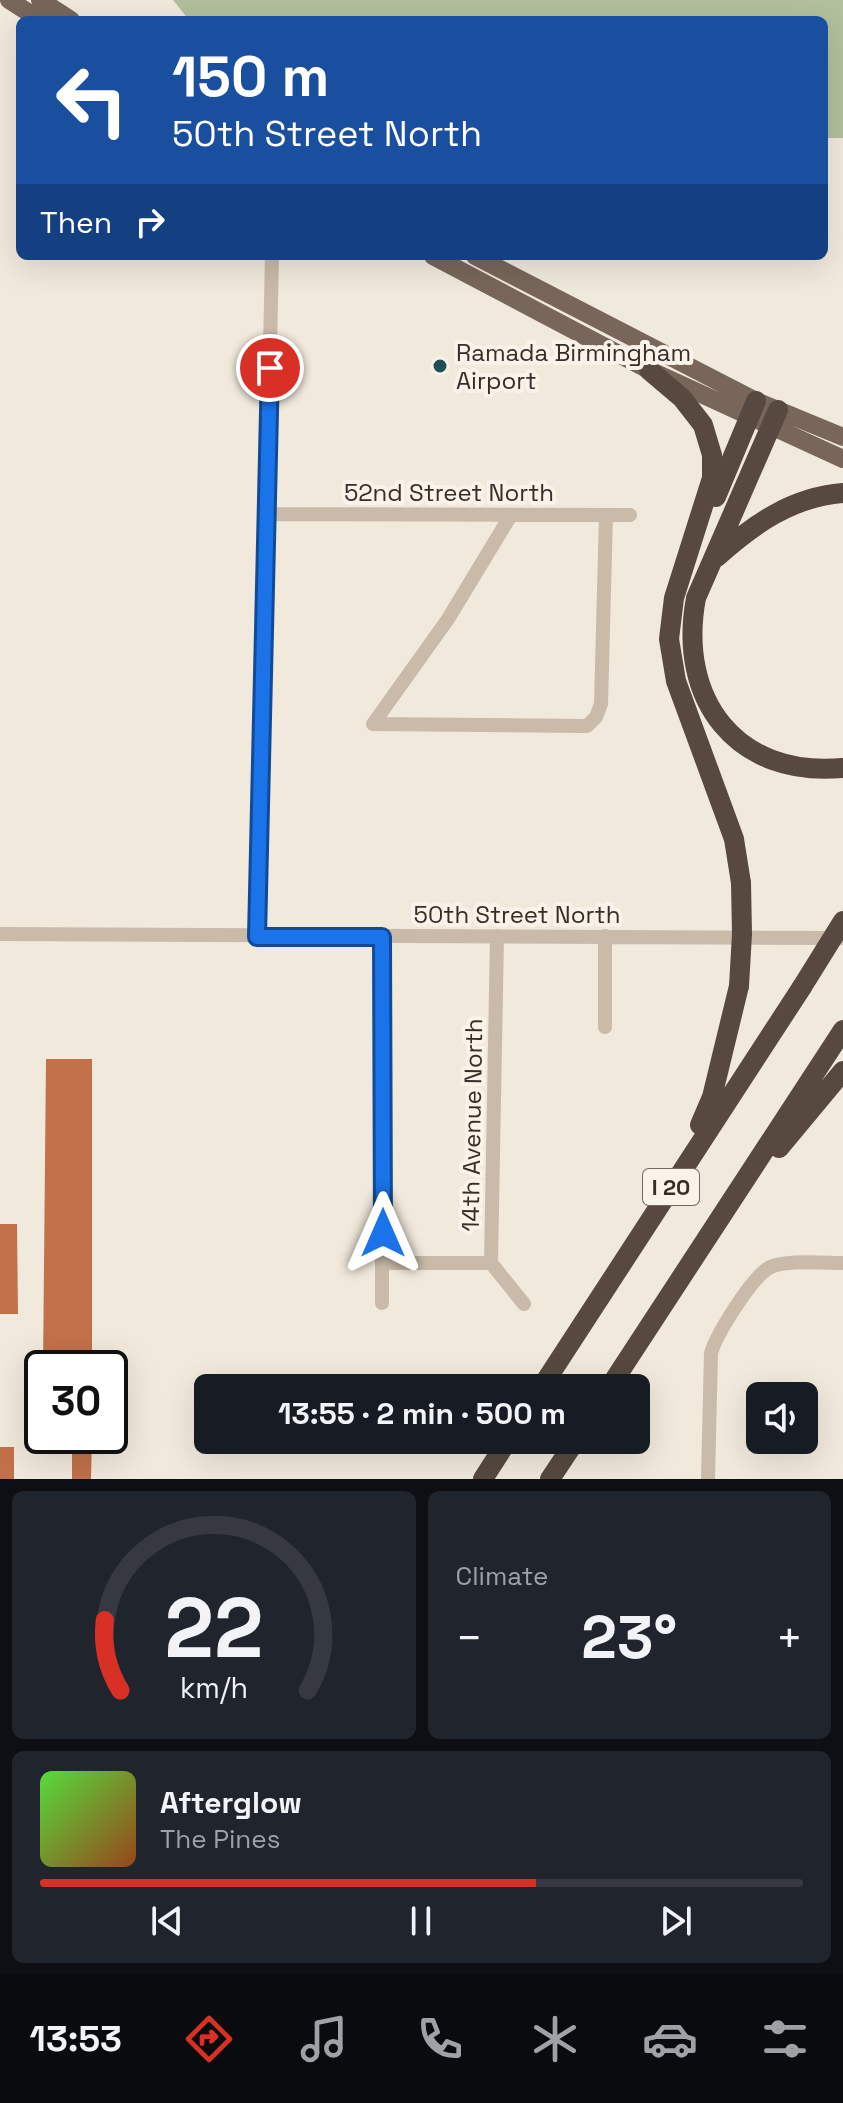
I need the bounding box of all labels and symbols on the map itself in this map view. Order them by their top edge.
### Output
pin [236,334,304,402]
place label: Ramada Birmingham Airport [456,337,691,396]
marker: Ramada Birmingham Airport [431,357,449,375]
street label: 52nd Street North [344,477,554,508]
street label: 50th Street North [414,899,620,930]
street label: 14th Avenue North [455,1018,489,1232]
road number: I 20 [643,1169,699,1205]
position arrow [341,1191,425,1275]
speed limit sign: 30 [24,1350,128,1454]

